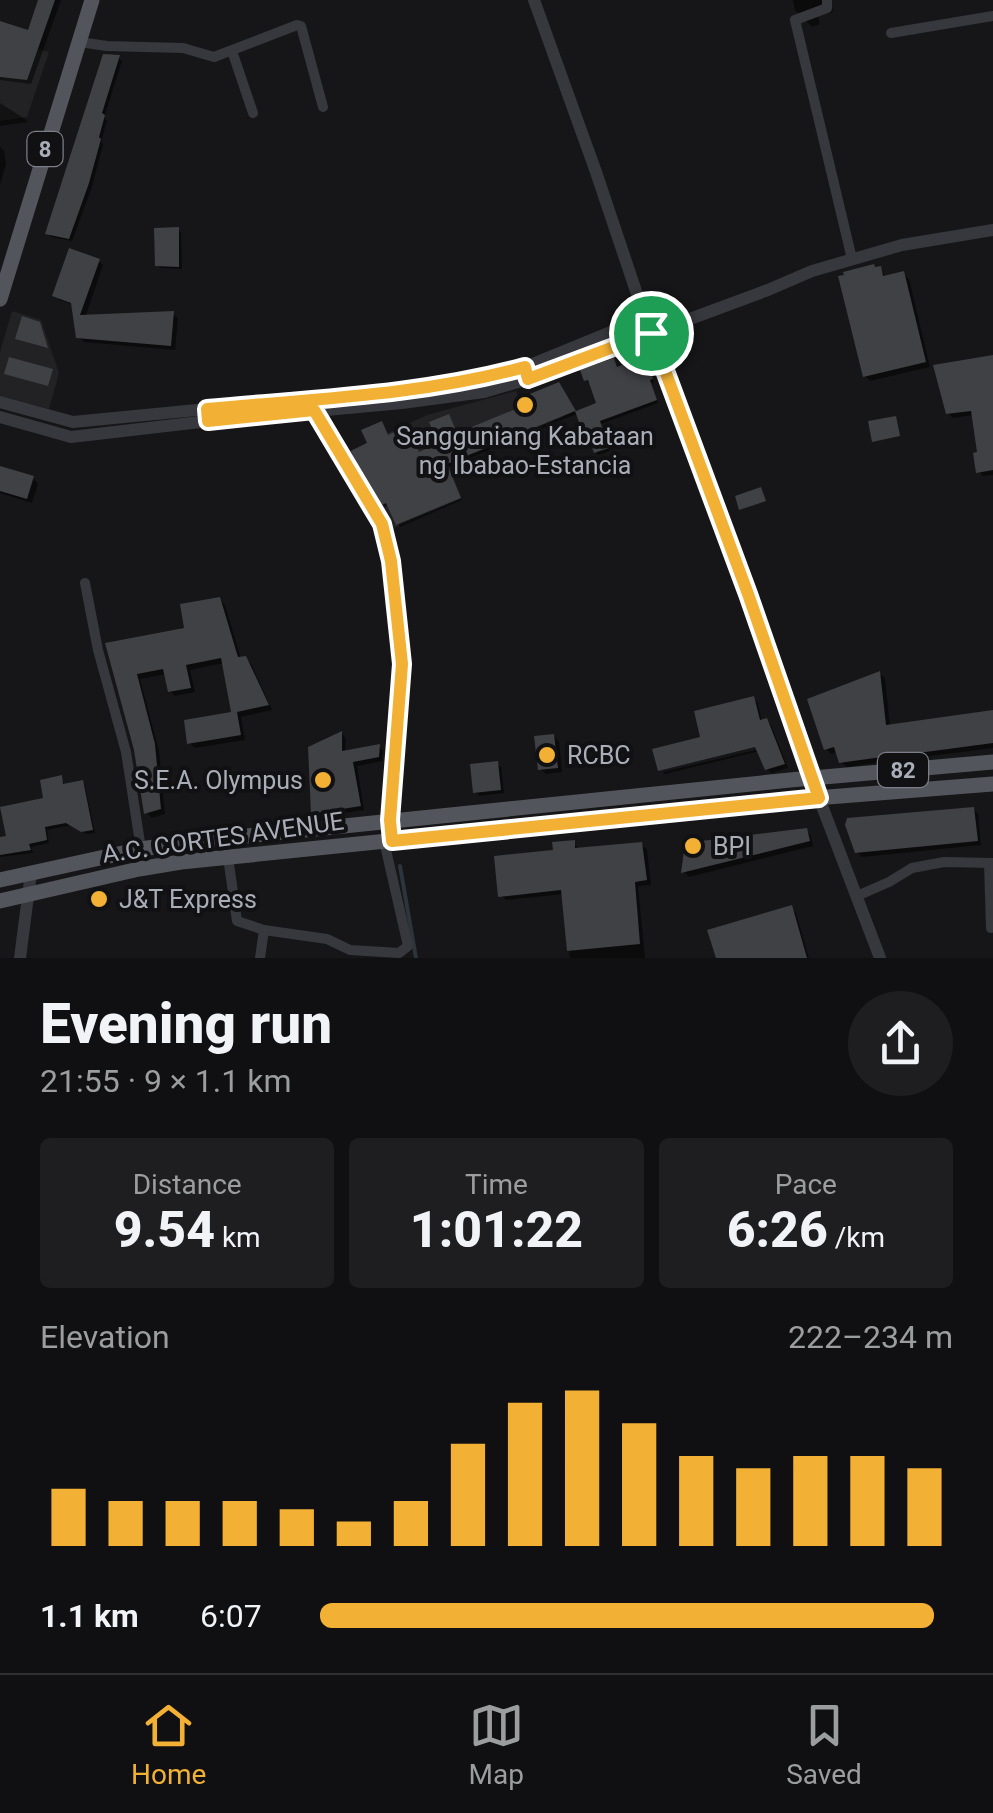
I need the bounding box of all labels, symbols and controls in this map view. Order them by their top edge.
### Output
road number: 8 [28,132,62,166]
pin [609,291,694,376]
icon: arrive [624,306,679,361]
marker: Sangguniang Kabataan ng Ibabao-Estancia [514,394,536,416]
place label: Sangguniang Kabataan ng Ibabao-Estancia [396,422,654,480]
place label: RCBC [567,741,631,770]
marker: RCBC [536,744,558,766]
road number: 82 [878,753,928,787]
place label: S.E.A. Olympus [134,766,303,795]
marker: S.E.A. Olympus [312,769,334,791]
street label: A.C. CORTES AVENUE [100,806,346,869]
place label: BPI [713,832,751,861]
marker: BPI [682,835,704,857]
place label: J&T Express [119,885,257,914]
marker: J&T Express [88,888,110,910]
button: share [848,991,953,1096]
text: Evening run [40,992,332,1056]
text: 21:55 · 9 × 1.1 km [40,1062,291,1100]
text: Distance [133,1168,242,1201]
text: Time [465,1168,528,1201]
text: Pace [775,1168,837,1201]
text: 9.54 [114,1201,215,1259]
text: 1:01:22 [410,1201,583,1259]
text: 6:26 [727,1201,828,1259]
text: km [215,1221,261,1254]
text: /km [828,1221,885,1254]
text: Elevation [40,1318,170,1356]
text: 222–234 m [788,1318,953,1356]
text: 1.1 km [40,1597,139,1635]
text: 6:07 [200,1597,262,1635]
tab: Home [131,1698,206,1791]
tab: Map [469,1698,524,1791]
tab: Saved [786,1698,862,1791]

